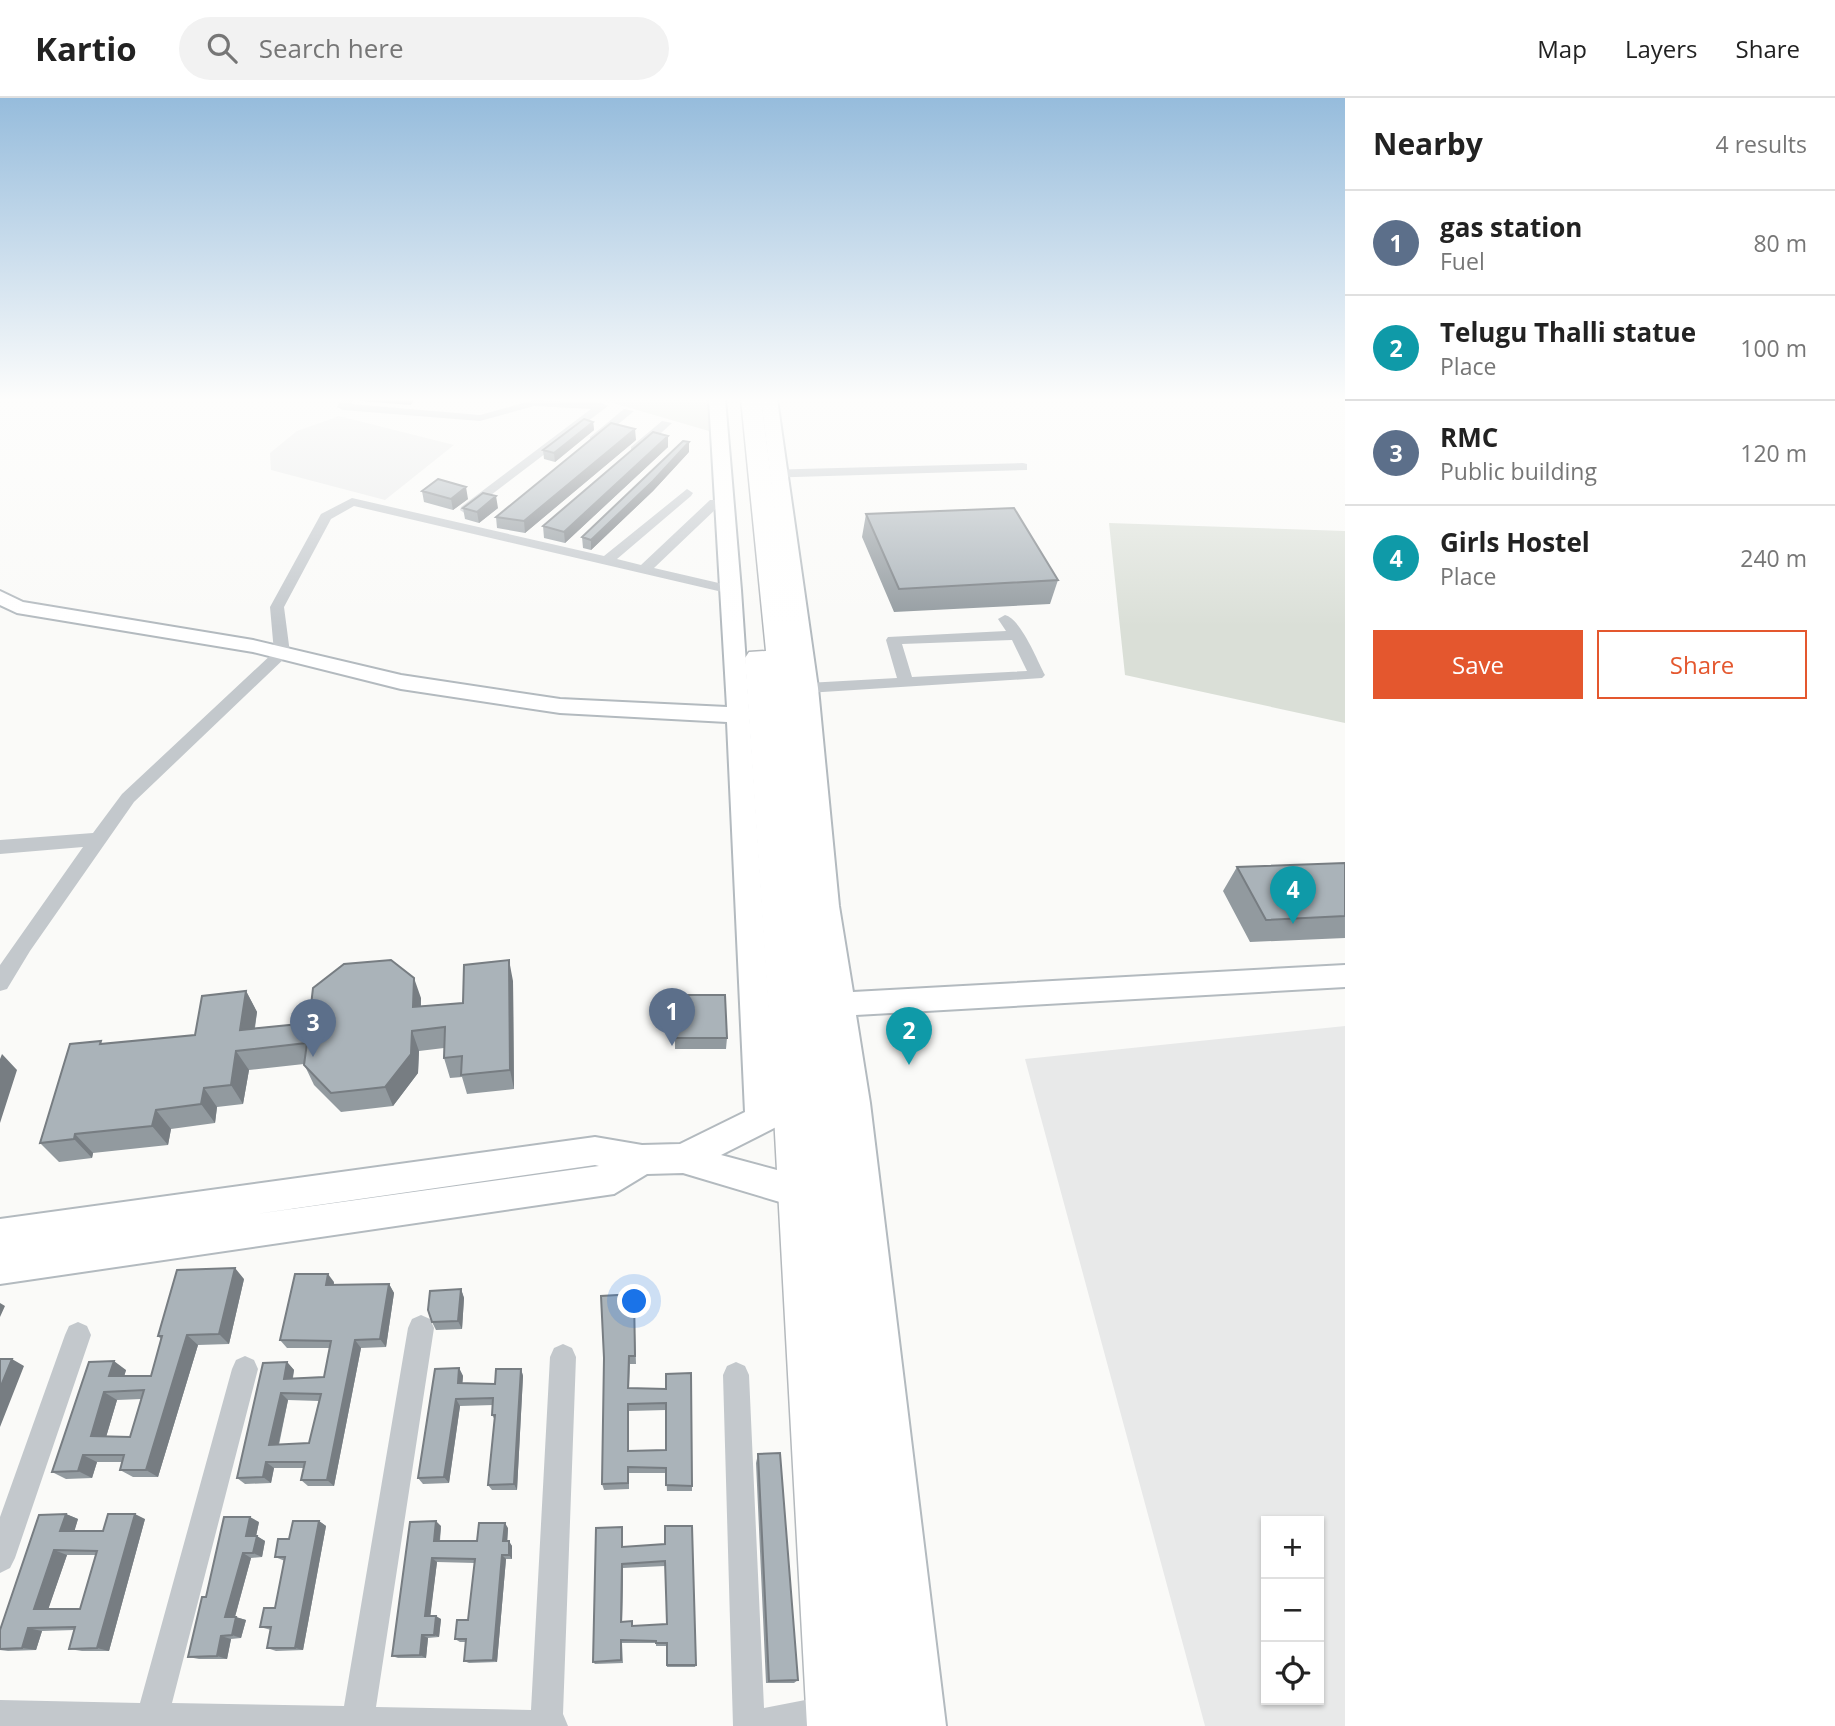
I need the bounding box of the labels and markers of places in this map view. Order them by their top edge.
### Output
pin: 4 [1270,866,1316,924]
pin: 1 [649,988,695,1046]
pin: 3 [290,999,336,1057]
pin: 2 [886,1007,932,1065]

